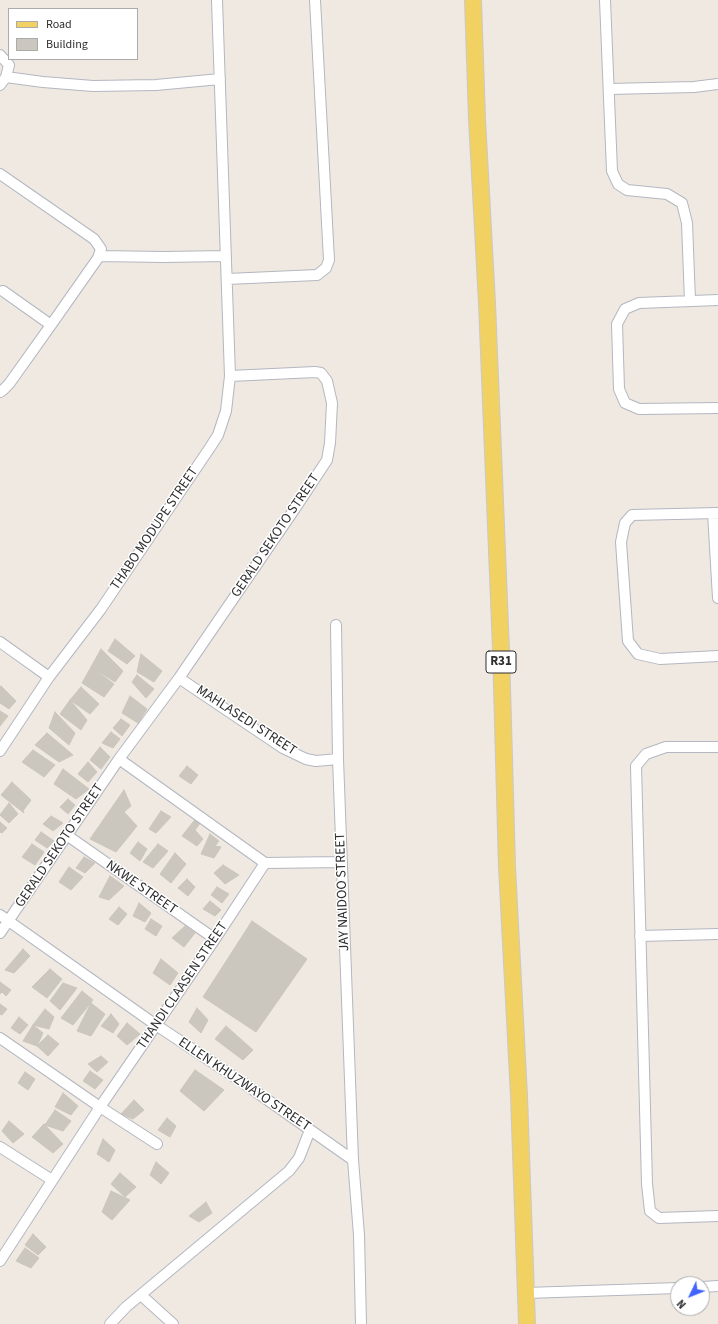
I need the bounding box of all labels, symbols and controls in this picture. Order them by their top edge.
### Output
legend [8,8,138,60]
text: Road [46,16,72,33]
text: Building [46,36,88,53]
street label: THABO MODUPE STREET [108,464,202,594]
street label: GERALD SEKOTO STREET [228,471,324,601]
road number: R31 [486,651,516,673]
street label: MAHLASEDI STREET [193,682,299,760]
street label: GERALD SEKOTO STREET [12,781,108,911]
street label: JAY NAIDOO STREET [333,832,353,952]
street label: NKWE STREET [102,857,180,919]
street label: THANDI CLAASEN STREET [134,919,232,1053]
street label: ELLEN KHUZWAYO STREET [175,1034,313,1136]
north arrow [670,1276,710,1316]
text: N [674,1296,690,1312]

